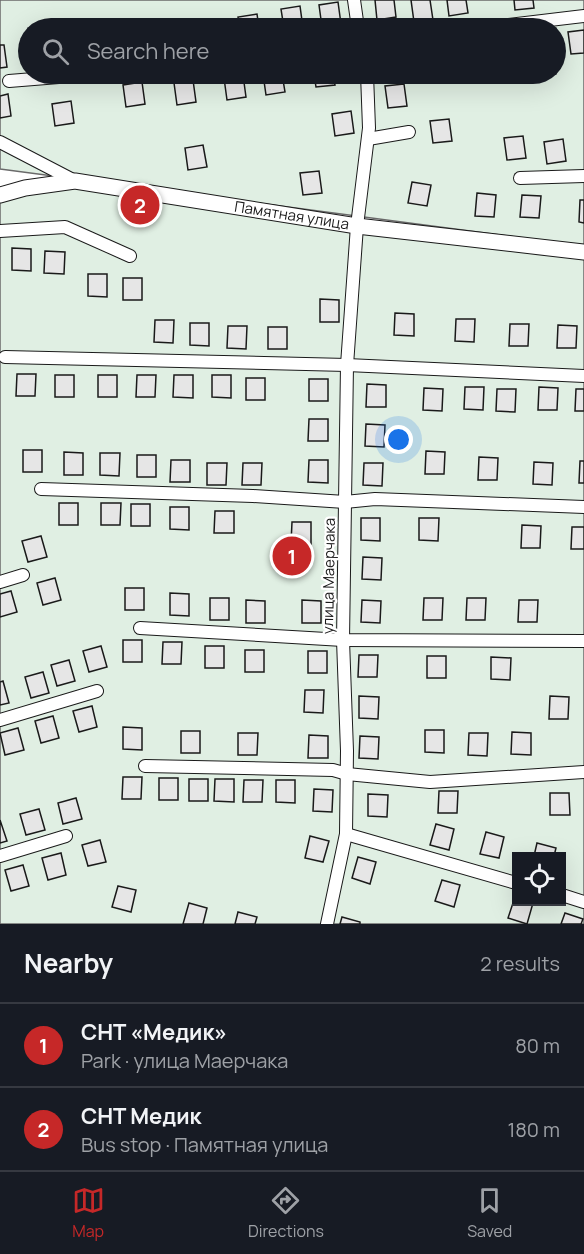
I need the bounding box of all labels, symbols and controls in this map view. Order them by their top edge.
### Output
search box [18,18,566,84]
icon: search [39,35,72,68]
text: Search here [87,36,209,66]
pin: 2 [120,182,160,228]
street label: Памятная улица [233,196,351,235]
your location [384,425,413,454]
street label: улица Маерчака [317,518,340,634]
pin: 1 [272,534,312,578]
map controls [512,852,566,906]
button: locate [512,852,566,906]
text: Nearby [24,945,113,981]
text: 2 results [480,950,560,977]
text: СНТ «Медик» [81,1017,227,1047]
text: 1 [39,1032,48,1059]
text: 80 m [515,1032,560,1059]
text: Park · улица Маерчака [81,1047,288,1074]
text: СНТ Медик [81,1101,201,1131]
text: 2 [38,1116,49,1143]
text: 180 m [507,1116,560,1143]
text: Bus stop · Памятная улица [81,1131,328,1158]
tab: Map [72,1184,105,1242]
tab: Directions [248,1184,324,1242]
tab: Saved [467,1184,512,1242]

